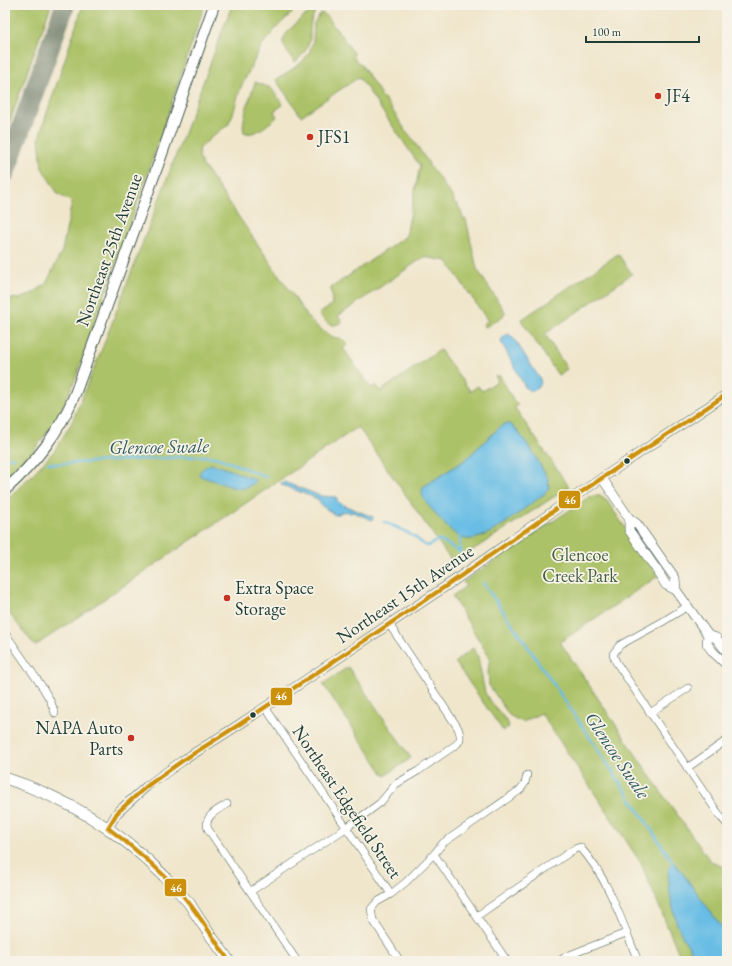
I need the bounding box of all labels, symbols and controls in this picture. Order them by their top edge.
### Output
scale bar [586,18,699,44]
text: 100 m [592,24,622,40]
place label: JF4 [664,84,690,107]
marker: JF4 [653,91,663,101]
place label: JFS1 [316,125,350,148]
marker: JFS1 [305,132,315,142]
street label: Northeast 25th Avenue [70,170,147,329]
water label: Glencoe Swale [109,433,210,460]
unlabelled marker [622,456,632,466]
line badge: 46 [558,490,581,509]
text: 46 [564,493,576,507]
street label: Northeast 15th Avenue [332,539,478,648]
park label: Glencoe Creek Park [542,543,618,587]
place label: Extra Space Storage [235,576,314,620]
marker: Extra Space Storage [222,593,232,603]
line badge: 46 [270,687,293,706]
text: 46 [275,689,287,703]
water label: Glencoe Swale [579,707,656,804]
unlabelled marker [248,710,258,720]
place label: NAPA Auto Parts [35,716,123,760]
street label: Northeast Edgefield Street [288,721,407,883]
marker: NAPA Auto Parts [126,733,136,743]
line badge: 46 [164,878,187,897]
text: 46 [170,881,182,895]

